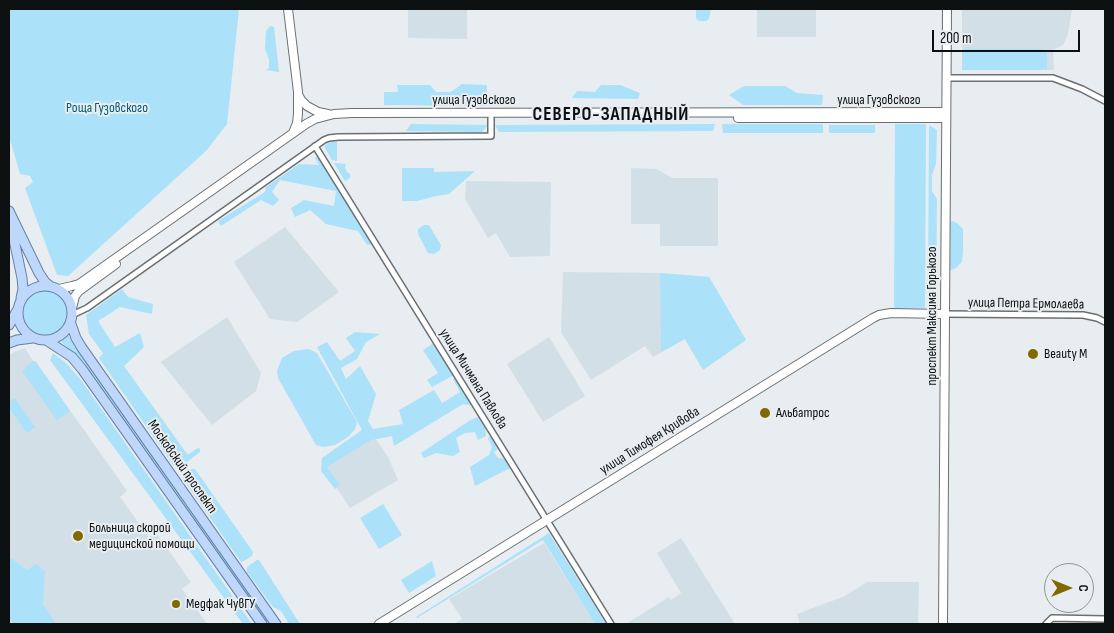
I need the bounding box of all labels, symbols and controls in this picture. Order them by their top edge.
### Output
scale bar [934,20,1082,52]
text: 200 m [940,29,972,48]
street label: улица Гузовского [432,92,516,108]
street label: улица Гузовского [837,92,921,108]
park label: Роща Гузовского [66,100,148,116]
district label: СЕВЕРО-ЗАПАДНЫЙ [531,104,691,126]
street label: проспект Максима Горького [924,246,940,386]
street label: улица Петра Ермолаева [968,295,1084,313]
street label: улица Мичмана Павлова [435,326,511,432]
place label: Beauty M [1044,346,1087,362]
marker: Beauty M [1026,347,1040,361]
street label: улица Тимофея Кривова [597,404,703,478]
place label: Альбатрос [776,405,830,421]
marker: Альбатрос [758,406,772,420]
street label: Московский проспект [143,417,221,517]
place label: Больница скорой медицинской помощи [89,520,195,552]
marker: Больница скорой медицинской помощи [71,529,85,543]
north arrow [1044,563,1094,613]
text: С [1075,584,1092,592]
place label: Медфак ЧувГУ [186,596,255,612]
marker: Медфак ЧувГУ [170,598,182,610]

